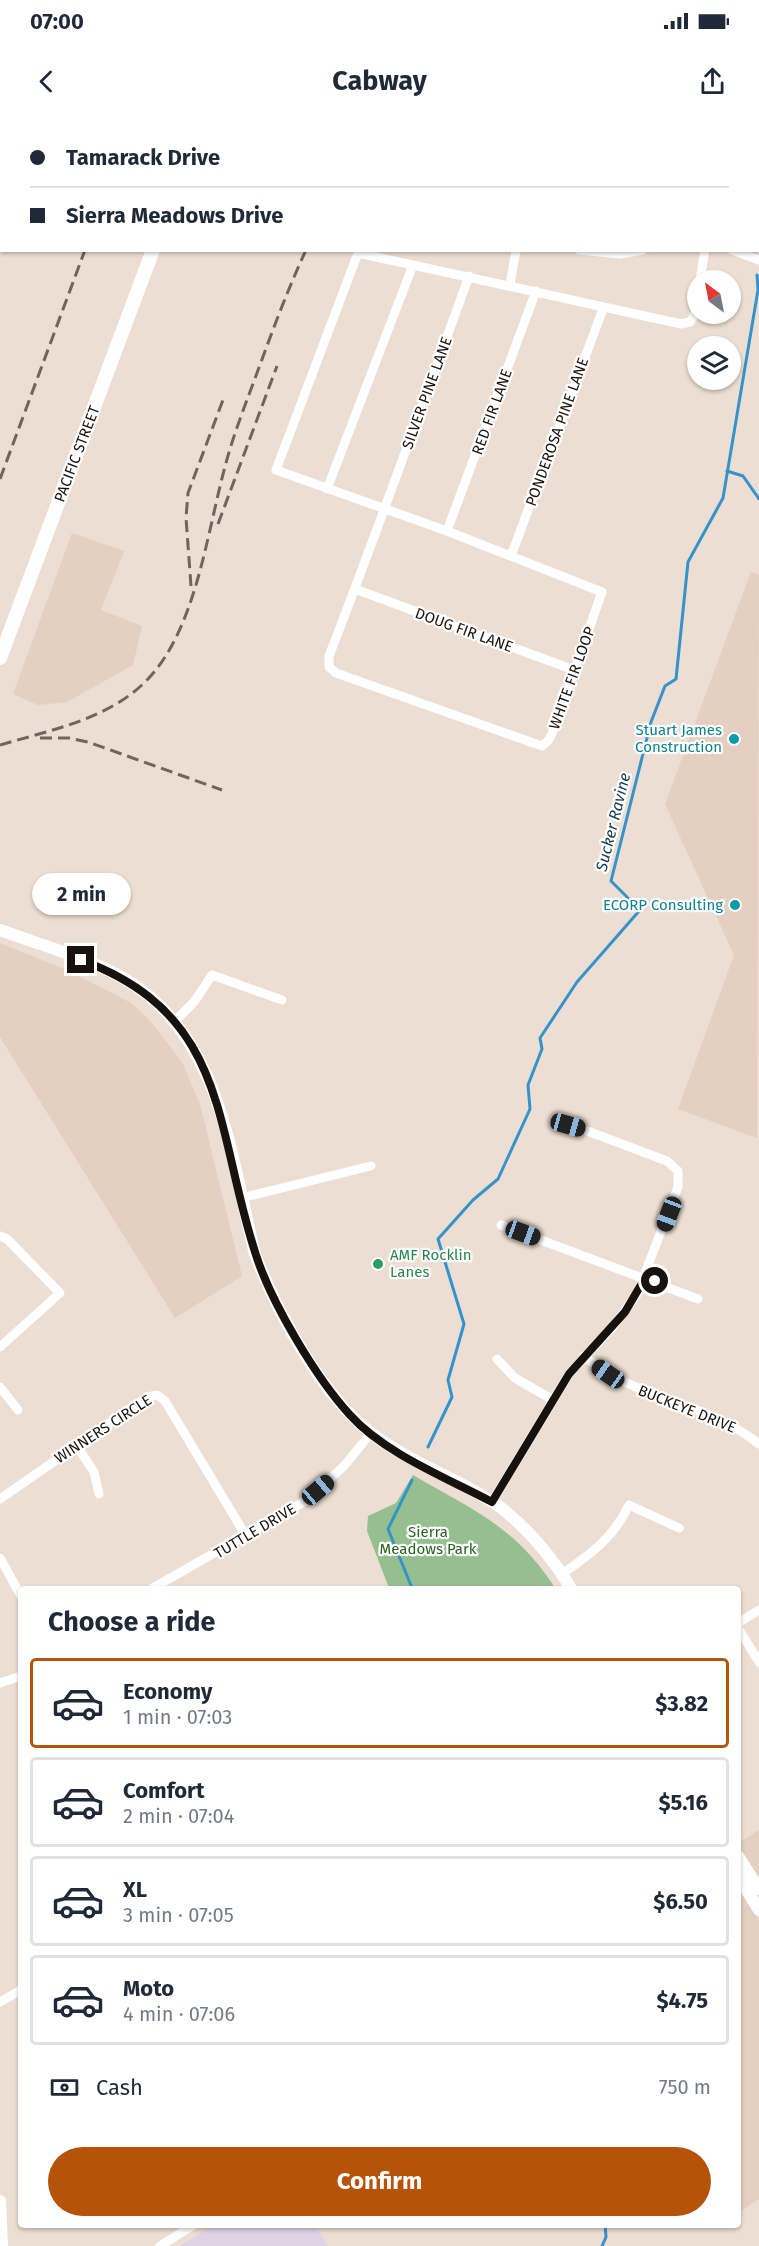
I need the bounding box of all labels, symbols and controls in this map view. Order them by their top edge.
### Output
text: 07:00 [30,8,84,35]
icon: back [30,65,63,98]
text: Cabway [332,65,427,97]
icon: share [696,65,729,98]
text: Tamarack Drive [66,144,220,171]
text: Sierra Meadows Drive [66,202,283,229]
north arrow [687,270,741,324]
map controls [687,270,741,390]
street label: SILVER PINE LANE [398,334,456,452]
button: layers [687,336,741,390]
street label: PONDEROSA PINE LANE [522,355,592,509]
street label: RED FIR LANE [468,367,516,457]
street label: PACIFIC STREET [50,403,104,505]
street label: DOUG FIR LANE [413,604,515,656]
street label: WHITE FIR LOOP [545,624,599,732]
place label: Stuart James Construction [635,721,722,756]
marker: Stuart James Construction [727,732,741,746]
water label: Sucker Ravine [591,771,634,874]
callout: 2 min [32,873,130,915]
text: 2 min [57,882,106,906]
place label: ECORP Consulting [603,896,723,914]
marker: ECORP Consulting [728,898,742,912]
route end [67,946,94,973]
car [548,1111,588,1139]
car [654,1194,684,1234]
car [503,1218,543,1248]
place label: AMF Rocklin Lanes [390,1246,471,1281]
marker: AMF Rocklin Lanes [371,1257,385,1271]
route start [641,1267,668,1294]
car [588,1356,628,1392]
street label: BUCKEYE DRIVE [635,1381,739,1437]
street label: WINNERS CIRCLE [51,1391,155,1467]
car [298,1472,338,1508]
street label: TUTTLE DRIVE [211,1500,299,1562]
park label: Sierra Meadows Park [380,1523,477,1558]
text: Choose a ride [48,1606,215,1638]
icon: car [51,1676,105,1730]
text: Economy [123,1678,212,1705]
text: $3.82 [655,1690,708,1717]
text: 1 min · 07:03 [123,1705,232,1729]
icon: car [51,1775,105,1829]
text: Comfort [123,1777,204,1804]
text: $5.16 [658,1789,708,1816]
text: 2 min · 07:04 [123,1804,234,1828]
icon: car [51,1874,105,1928]
text: XL [123,1876,147,1903]
text: $6.50 [653,1888,708,1915]
text: 3 min · 07:05 [123,1903,234,1927]
icon: car [51,1973,105,2027]
text: Moto [123,1975,174,2002]
text: $4.75 [656,1987,708,2014]
text: 4 min · 07:06 [123,2002,235,2026]
icon: cash [48,2071,81,2104]
text: Cash [96,2074,143,2101]
text: 750 m [659,2075,711,2099]
button: Confirm [48,2147,711,2216]

